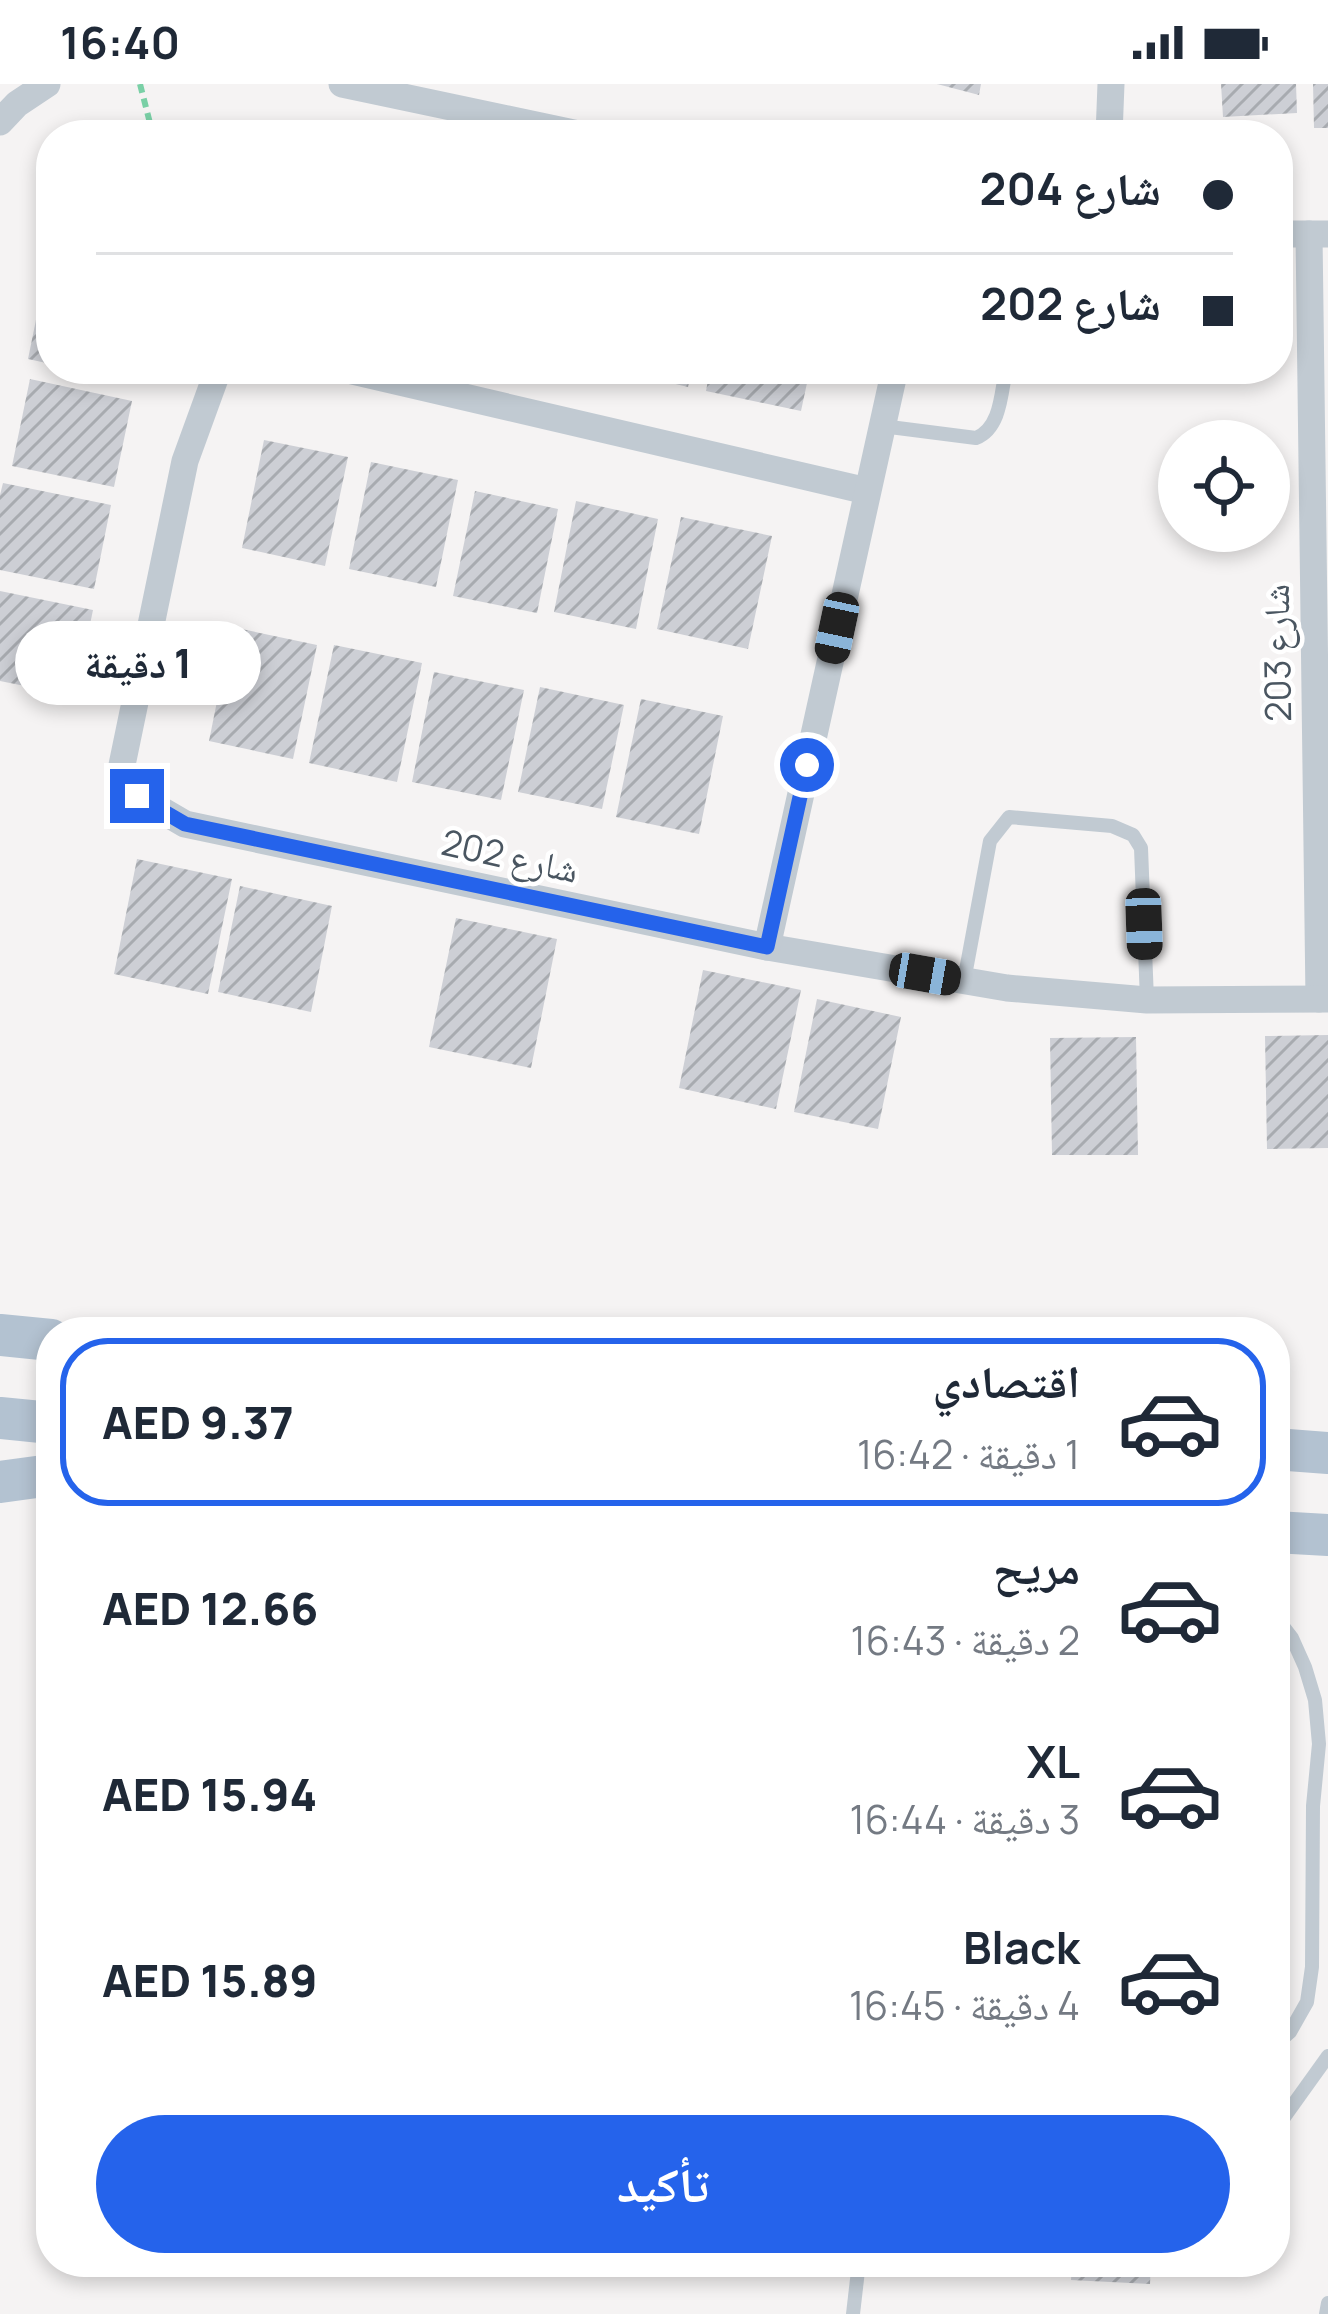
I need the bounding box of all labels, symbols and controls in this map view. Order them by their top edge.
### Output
text: 16:40 [60,11,180,73]
text: شارع 204 [980,157,1161,219]
text: شارع 202 [980,272,1161,334]
map controls [1158,420,1290,552]
button: locate [1158,420,1290,552]
street label: شارع 203 [1251,584,1302,722]
car [812,589,862,667]
callout: 1 دقيقة [14,622,260,706]
text: 1 دقيقة [84,636,192,690]
route start [780,738,834,792]
route end [110,769,164,823]
street label: شارع 202 [437,817,583,894]
car [1125,887,1163,961]
car [886,950,964,998]
text: اقتصادي [933,1350,1080,1412]
icon: car [1116,1368,1224,1476]
text: AED 9.37 [102,1391,294,1453]
text: 1 دقيقة · 16:42 [857,1427,1080,1481]
text: مريح [993,1536,1080,1598]
icon: car [1116,1554,1224,1662]
text: AED 12.66 [102,1577,318,1639]
text: 2 دقيقة · 16:43 [851,1613,1080,1667]
text: XL [1026,1730,1080,1792]
icon: car [1116,1740,1224,1848]
text: AED 15.94 [102,1763,317,1825]
text: 3 دقيقة · 16:44 [849,1792,1080,1846]
text: Black [963,1916,1080,1978]
icon: car [1116,1926,1224,2034]
text: AED 15.89 [102,1949,318,2011]
text: 4 دقيقة · 16:45 [849,1978,1080,2032]
button: تأكيد [96,2115,1230,2253]

